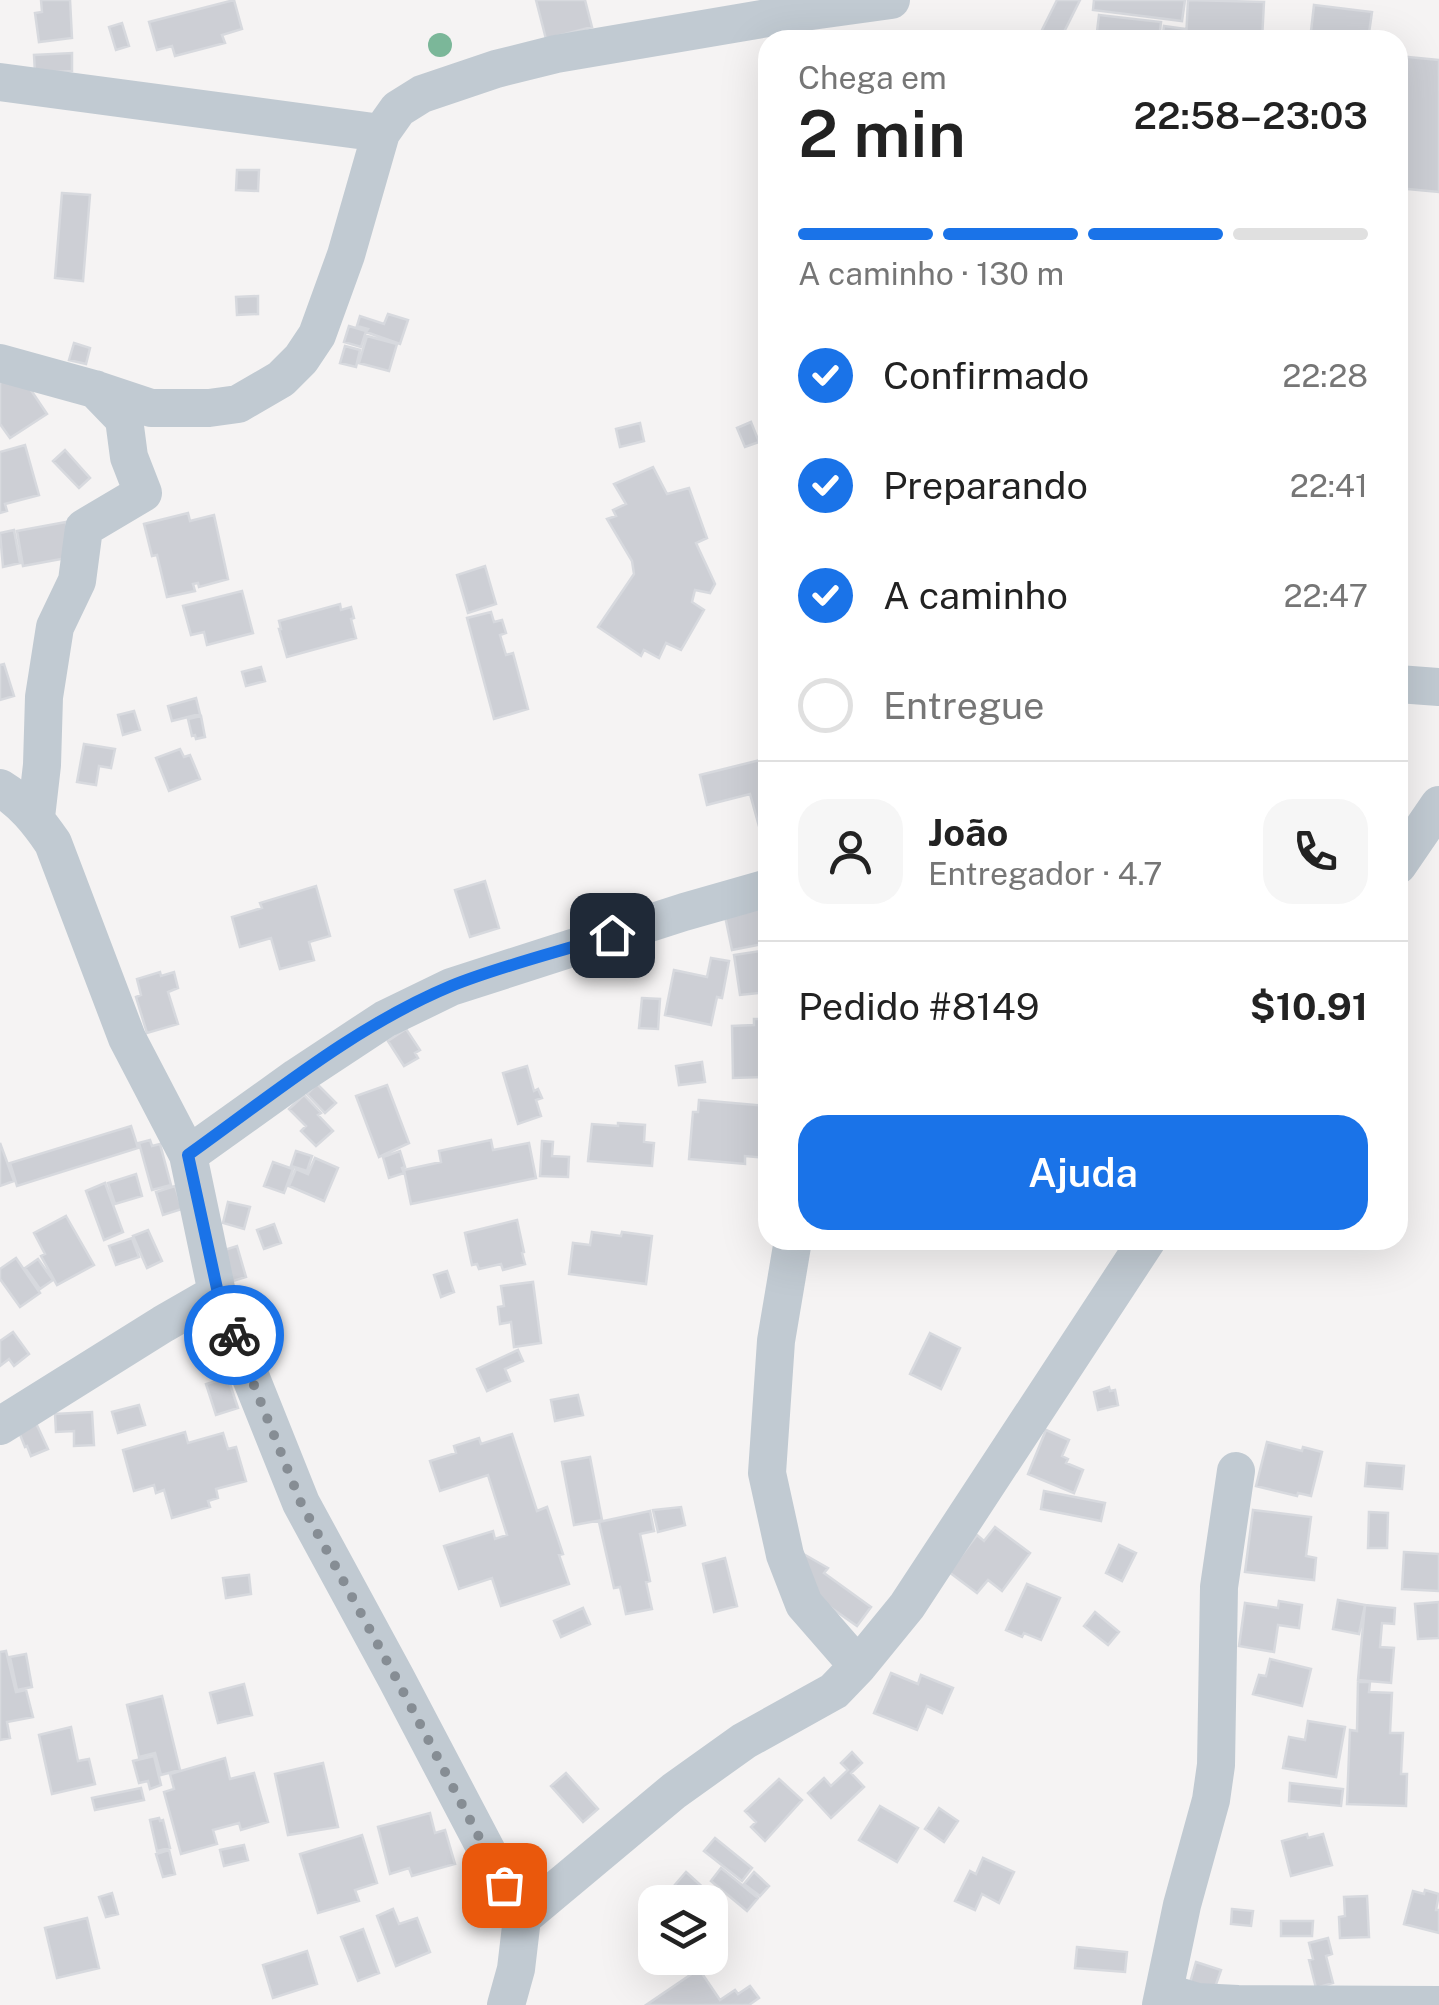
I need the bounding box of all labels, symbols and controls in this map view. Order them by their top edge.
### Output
text: Chega em [798,59,947,96]
text: 22:58–23:03 [1134,93,1368,138]
text: 2 min [798,95,966,172]
text: A caminho · 130 m [798,255,1064,292]
icon: check [798,348,853,403]
text: Confirmado [883,353,1089,398]
text: 22:28 [1282,357,1368,394]
icon: check [798,458,853,513]
text: Preparando [883,463,1088,508]
text: 22:41 [1290,467,1368,504]
icon: check [798,568,853,623]
text: A caminho [883,573,1068,618]
text: 22:47 [1284,577,1368,614]
text: Entregue [883,683,1045,728]
button: person [798,799,903,904]
button: phone [1263,799,1368,904]
text: João [928,810,1008,855]
text: Entregador · 4.7 [928,855,1162,892]
pin [570,893,655,978]
icon: home [585,908,640,963]
text: Pedido #8149 [798,984,1039,1029]
text: $10.91 [1250,984,1368,1029]
button: Ajuda [798,1115,1368,1230]
courier [184,1285,284,1385]
icon: bike [207,1308,262,1363]
pin [462,1843,547,1928]
icon: bag [477,1858,532,1913]
map controls [638,1885,728,1975]
button: layers [638,1885,728,1975]

